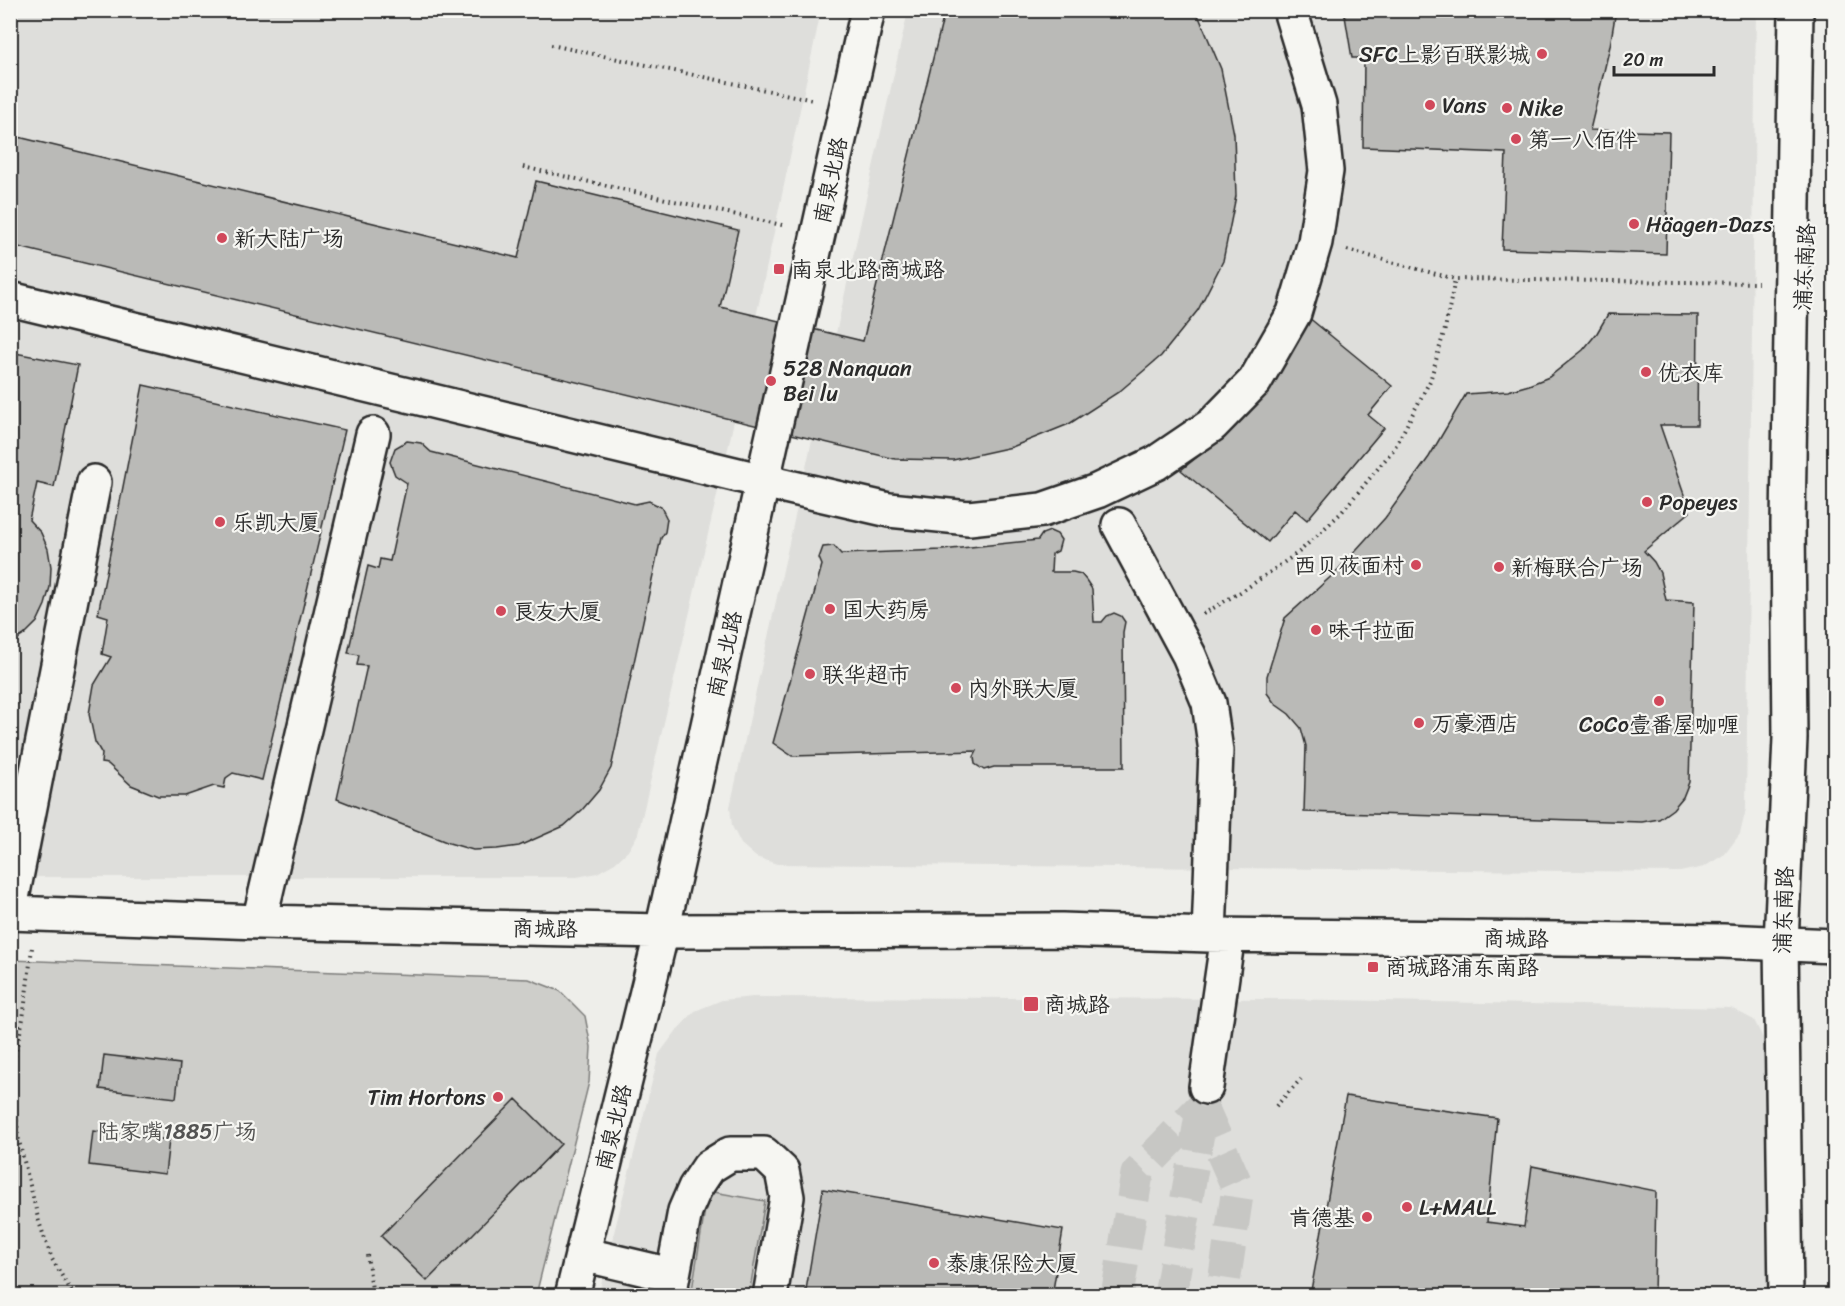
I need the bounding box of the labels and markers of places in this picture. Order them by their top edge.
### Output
place label: SFC上影百联影城 [1359,35,1530,74]
marker: SFC上影百联影城 [1535,47,1549,61]
place label: Vans [1442,86,1487,125]
place label: Nike [1519,89,1563,128]
marker: Vans [1423,98,1437,112]
marker: Nike [1500,101,1514,115]
place label: 第一八佰伴 [1528,120,1638,159]
marker: 第一八佰伴 [1509,132,1523,146]
place label: Häagen-Dazs [1646,205,1774,244]
marker: Häagen-Dazs [1627,217,1641,231]
place label: 新大陆广场 [234,219,344,258]
marker: 新大陆广场 [215,231,229,245]
place label: 南泉北路商城路 [791,250,945,289]
marker: 南泉北路商城路 [772,262,786,276]
place label: 528 Nanquan Bei lu [783,349,912,413]
place label: 优衣库 [1658,353,1724,392]
marker: 优衣库 [1639,365,1653,379]
marker: 528 Nanquan Bei lu [764,374,778,388]
place label: Popeyes [1659,483,1738,522]
marker: Popeyes [1640,495,1654,509]
place label: 乐凯大厦 [232,503,320,542]
marker: 乐凯大厦 [213,515,227,529]
place label: 西贝莜面村 [1294,546,1404,585]
place label: 新梅联合广场 [1511,548,1643,587]
marker: 西贝莜面村 [1409,558,1423,572]
marker: 新梅联合广场 [1492,560,1506,574]
place label: 国大药房 [842,590,930,629]
place label: 良友大厦 [513,592,601,631]
marker: 国大药房 [823,602,837,616]
marker: 良友大厦 [494,604,508,618]
place label: 味千拉面 [1328,611,1416,650]
marker: 味千拉面 [1309,623,1323,637]
place label: 联华超市 [822,655,910,694]
marker: 联华超市 [803,667,817,681]
place label: 内外联大厦 [968,669,1078,708]
marker: 内外联大厦 [949,681,963,695]
marker: CoCo壹番屋咖喱 [1652,694,1666,708]
place label: 万豪酒店 [1431,704,1519,743]
place label: CoCo壹番屋咖喱 [1579,705,1739,744]
marker: 万豪酒店 [1412,716,1426,730]
place label: 商城路浦东南路 [1385,948,1539,987]
marker: 商城路浦东南路 [1366,960,1380,974]
place label: 商城路 [1044,985,1110,1024]
marker: 商城路 [1022,995,1040,1013]
place label: Tim Hortons [368,1078,487,1117]
marker: Tim Hortons [491,1090,505,1104]
place label: L+MALL [1419,1188,1497,1227]
place label: 肯德基 [1289,1198,1355,1237]
marker: L+MALL [1400,1200,1414,1214]
marker: 肯德基 [1360,1210,1374,1224]
place label: 泰康保险大厦 [946,1244,1078,1283]
marker: 泰康保险大厦 [927,1256,941,1270]

